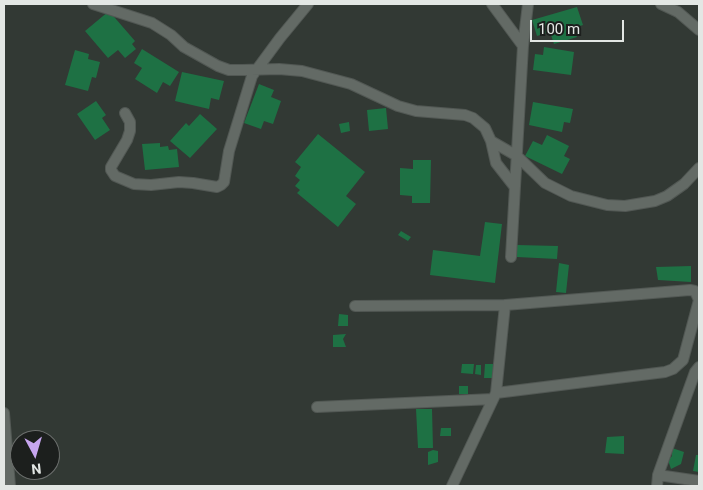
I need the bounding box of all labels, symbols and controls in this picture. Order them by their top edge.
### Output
scale bar [533,10,627,42]
text: 100 m [538,20,580,38]
north arrow [10,430,60,480]
text: N [31,460,42,477]

